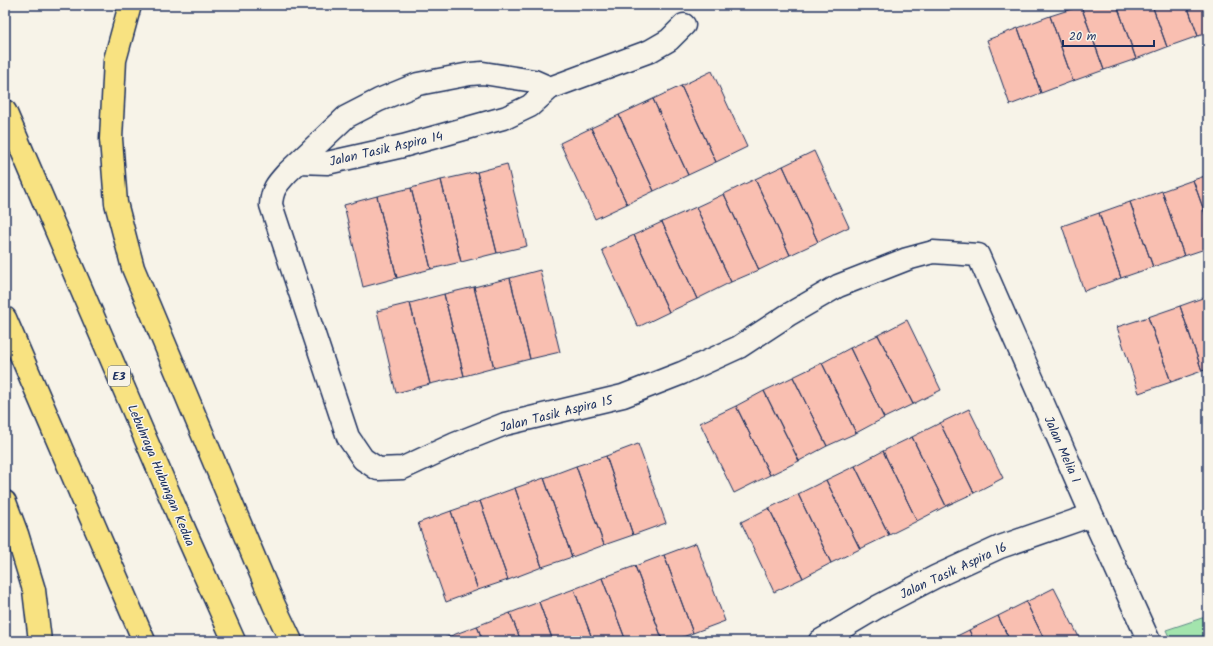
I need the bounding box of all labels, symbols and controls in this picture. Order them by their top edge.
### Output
scale bar [1063,22,1154,48]
text: 20 m [1069,27,1097,46]
street label: Jalan Tasik Aspira 14 [327,126,445,173]
road number: E3 [108,366,130,386]
street label: Jalan Tasik Aspira 15 [498,390,616,439]
street label: Lebuhraya Hubungan Kedua [121,401,200,550]
street label: Jalan Melia 1 [1038,413,1086,486]
street label: Jalan Tasik Aspira 16 [897,537,1011,605]

